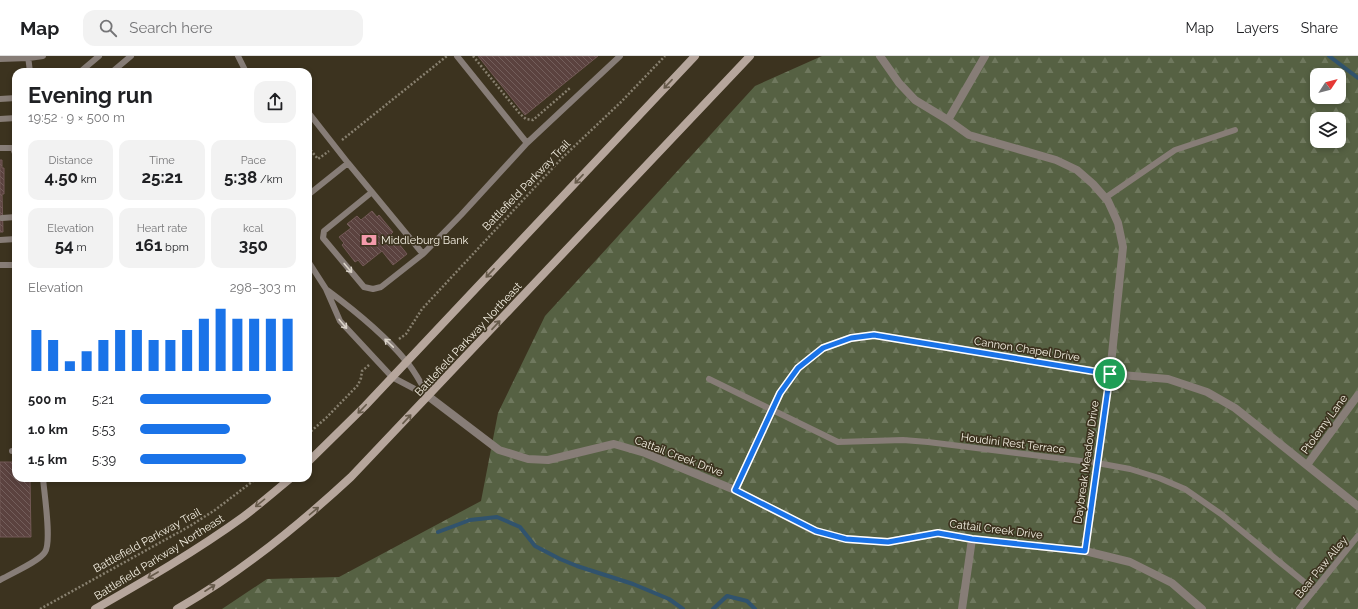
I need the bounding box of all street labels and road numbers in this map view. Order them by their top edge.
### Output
street label: Battlefield Parkway Trail [480,137,573,233]
street label: Battlefield Parkway Northeast [412,280,525,399]
street label: Cannon Chapel Drive [973,335,1081,364]
street label: Ptolemy Lane [1299,392,1351,456]
street label: Daybreak Meadow Drive [1071,399,1102,524]
street label: Houdini Rest Terrace [960,431,1066,456]
street label: Cattail Creek Drive [633,434,725,480]
street label: Battlefield Parkway Trail [91,505,203,575]
street label: Battlefield Parkway Northeast [92,512,227,603]
street label: Cattail Creek Drive [949,517,1044,542]
street label: Bear Paw Alley [1293,534,1350,601]

